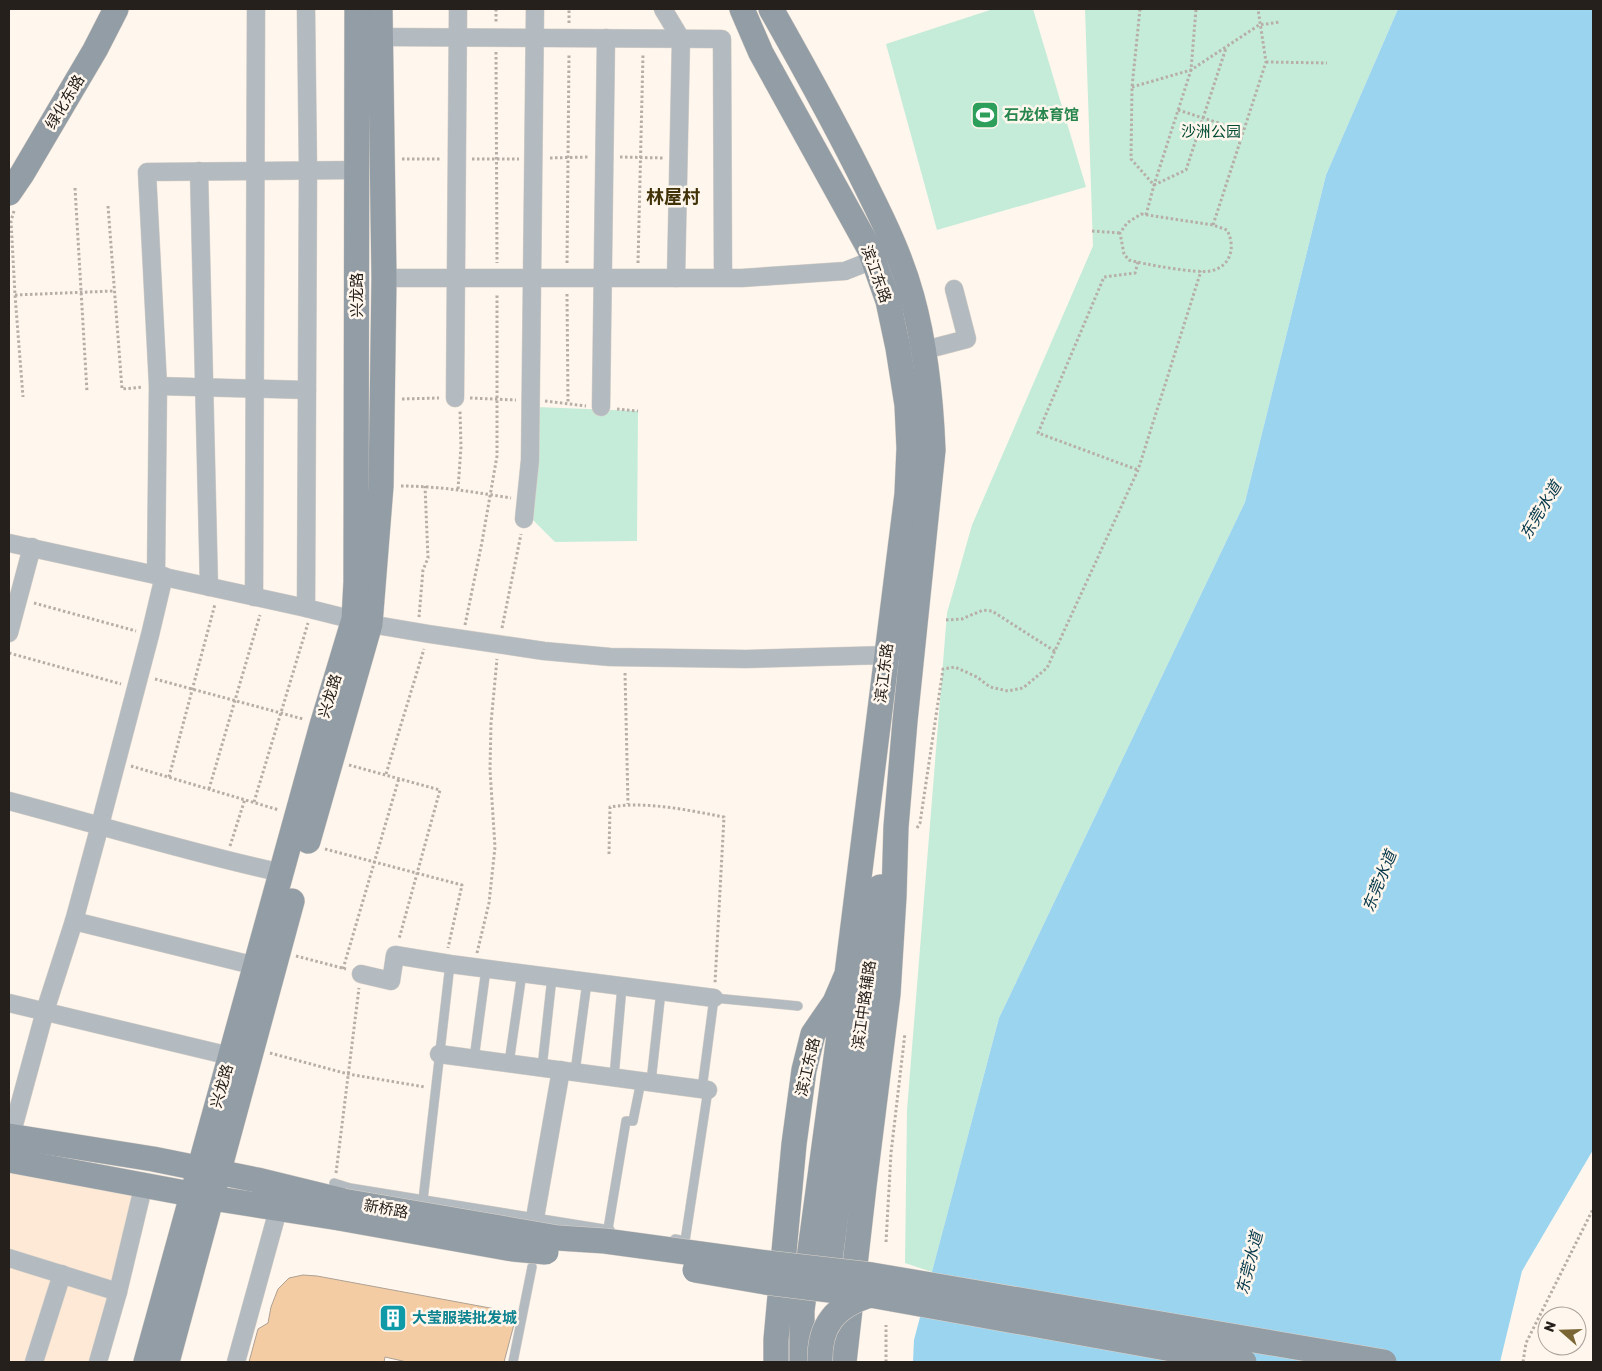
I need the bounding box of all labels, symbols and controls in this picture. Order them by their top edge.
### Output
street label: 绿化东路 [42,72,88,132]
sports icon: 石龙体育馆 [970,100,1000,130]
place label: 石龙体育馆 [1004,106,1079,124]
park label: 沙洲公园 [1181,123,1241,141]
district label: 林屋村 [646,186,700,208]
street label: 滨江东路 [857,243,895,305]
street label: 兴龙路 [348,272,366,318]
water label: 东莞水道 [1516,476,1566,543]
street label: 滨江东路 [871,642,897,704]
street label: 兴龙路 [315,672,345,720]
water label: 东莞水道 [1359,846,1401,914]
street label: 滨江中路辅路 [849,959,879,1051]
street label: 滨江东路 [792,1036,824,1098]
street label: 兴龙路 [207,1062,237,1110]
street label: 新桥路 [362,1196,410,1222]
water label: 东莞水道 [1233,1228,1267,1296]
building icon: 大莹服装批发城 [378,1303,408,1333]
north arrow [1537,1306,1587,1356]
place label: 大莹服装批发城 [412,1309,517,1327]
text: N [1541,1319,1560,1334]

